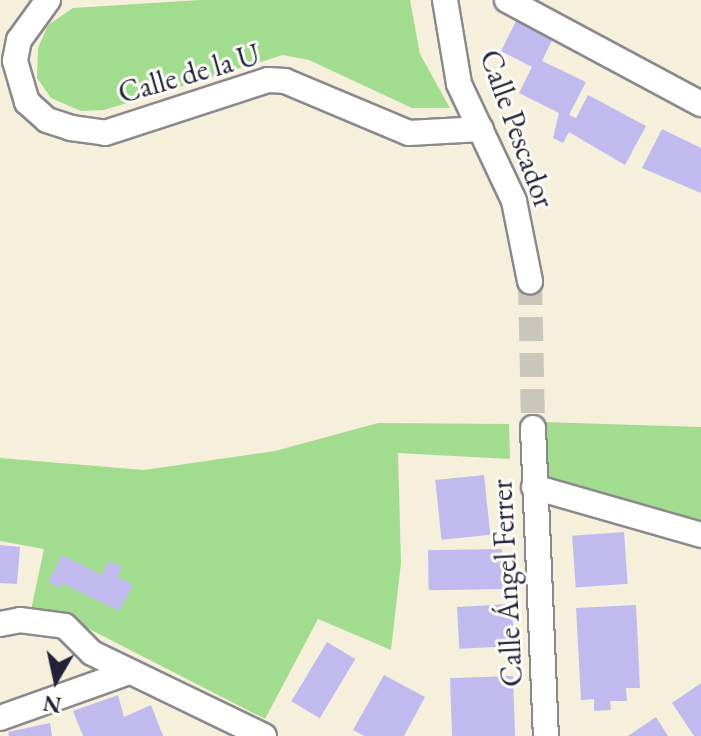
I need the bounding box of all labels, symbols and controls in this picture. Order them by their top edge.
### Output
street label: Calle de la U [114,37,264,111]
street label: Calle Pescador [472,45,562,213]
street label: Calle Ángel Ferrer [484,478,530,688]
north arrow [16,640,96,720]
text: N [41,688,63,720]

